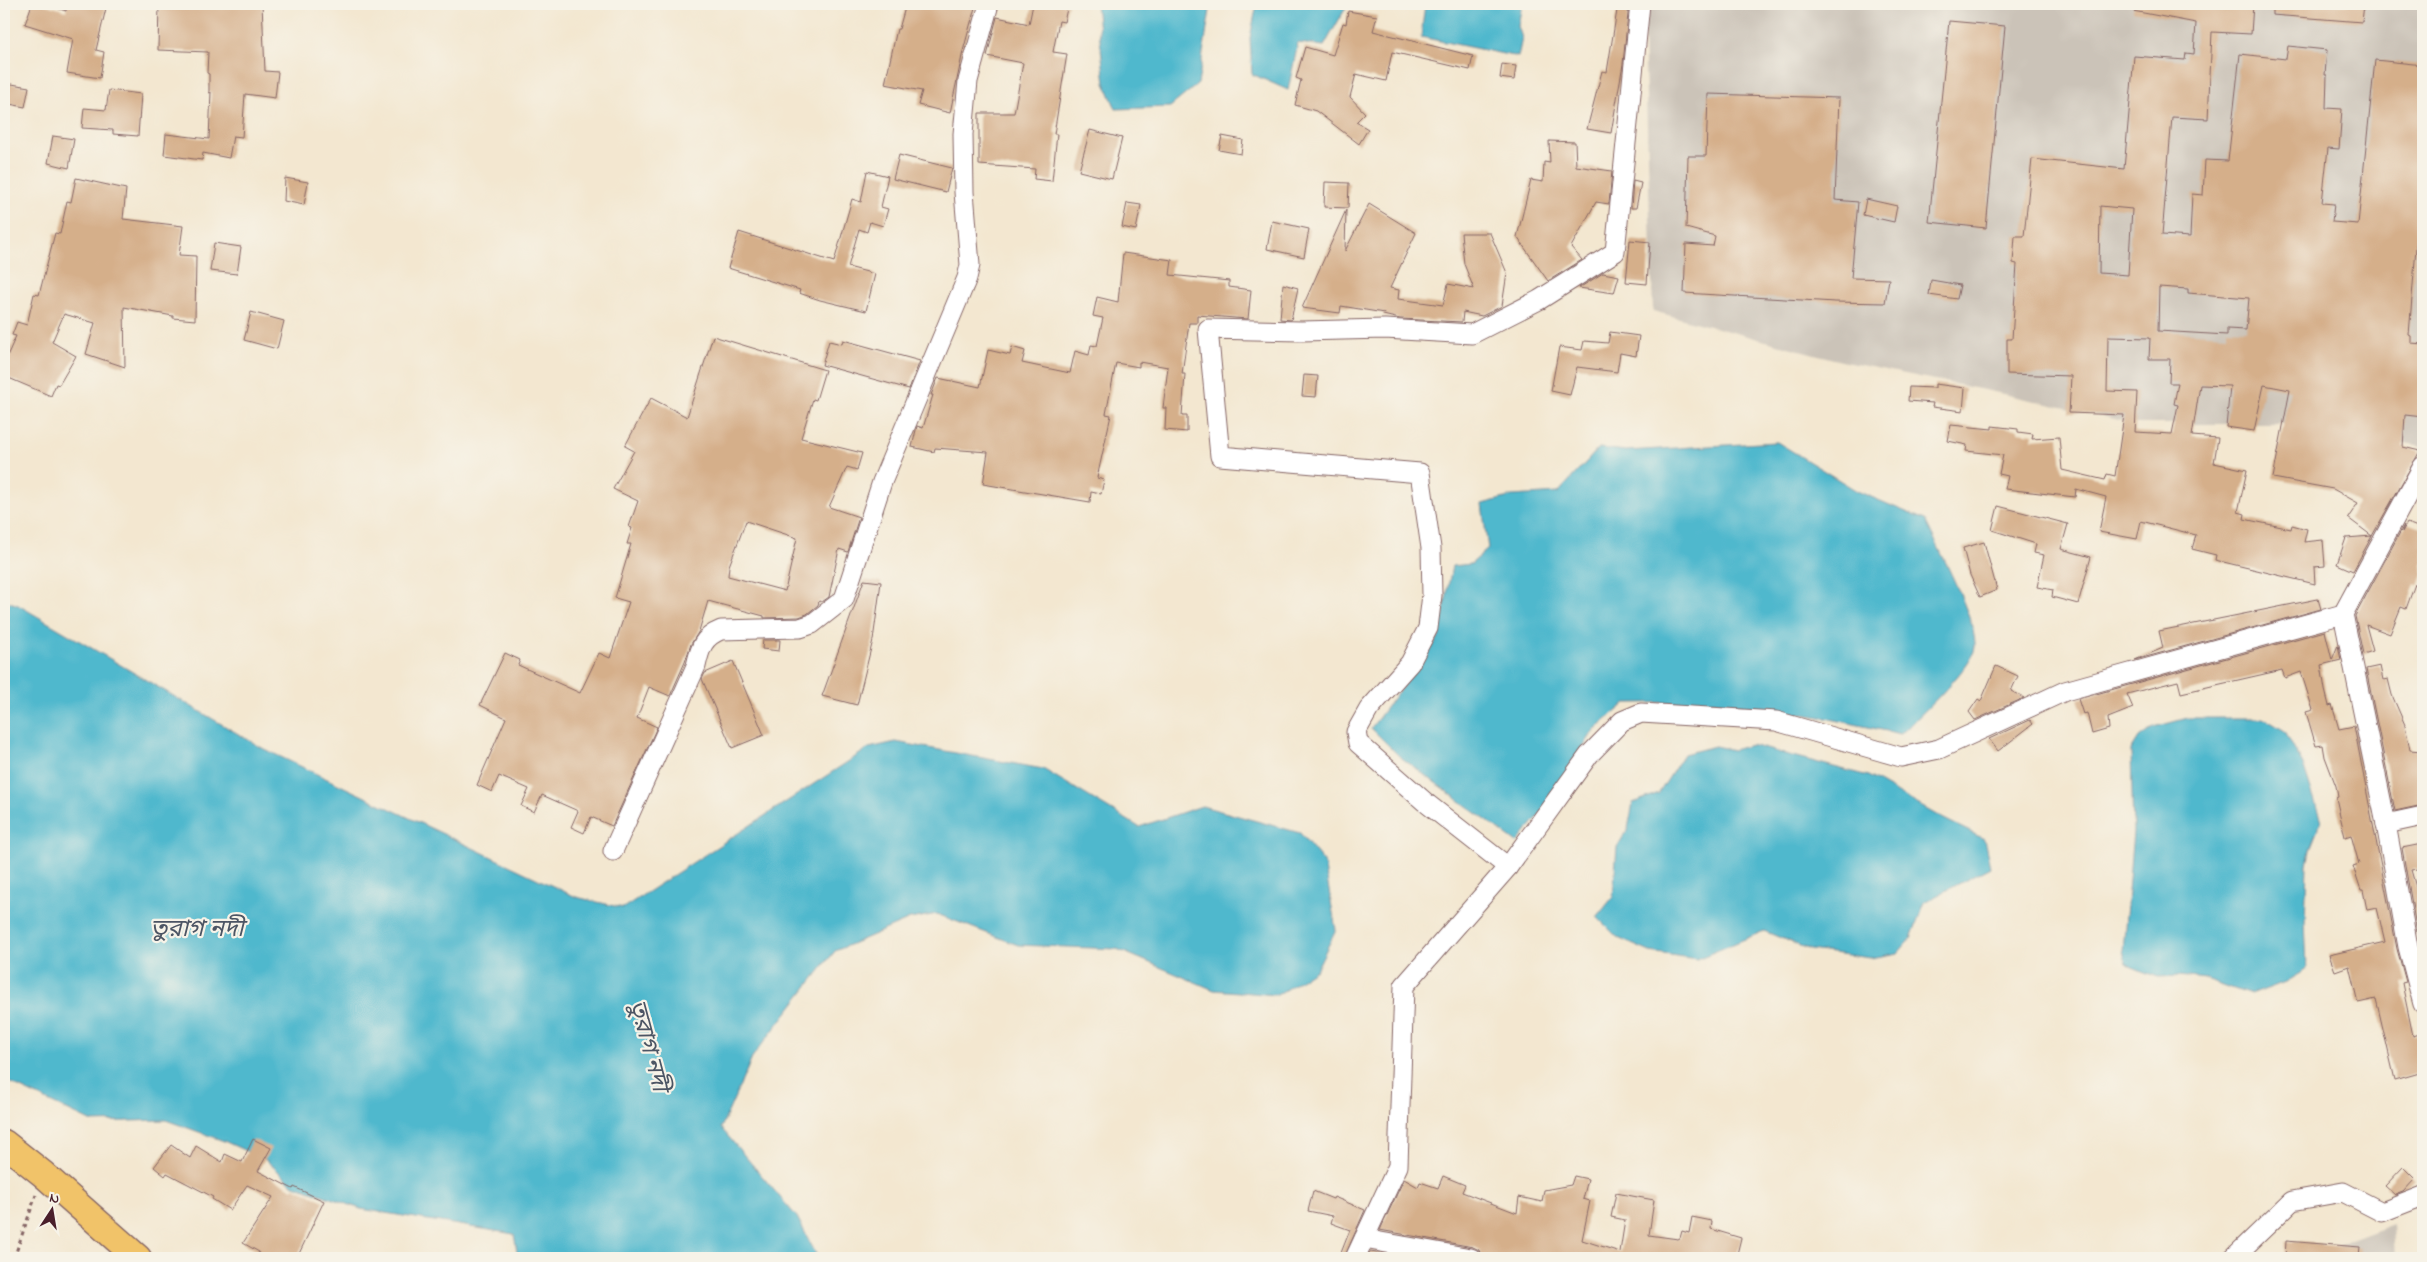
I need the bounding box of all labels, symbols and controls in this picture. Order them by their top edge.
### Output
water label: তুরাগ নদী [150,913,248,948]
water label: তুরাগ নদী [618,996,677,1100]
north arrow [28,1184,78,1234]
text: N [48,1187,61,1210]

